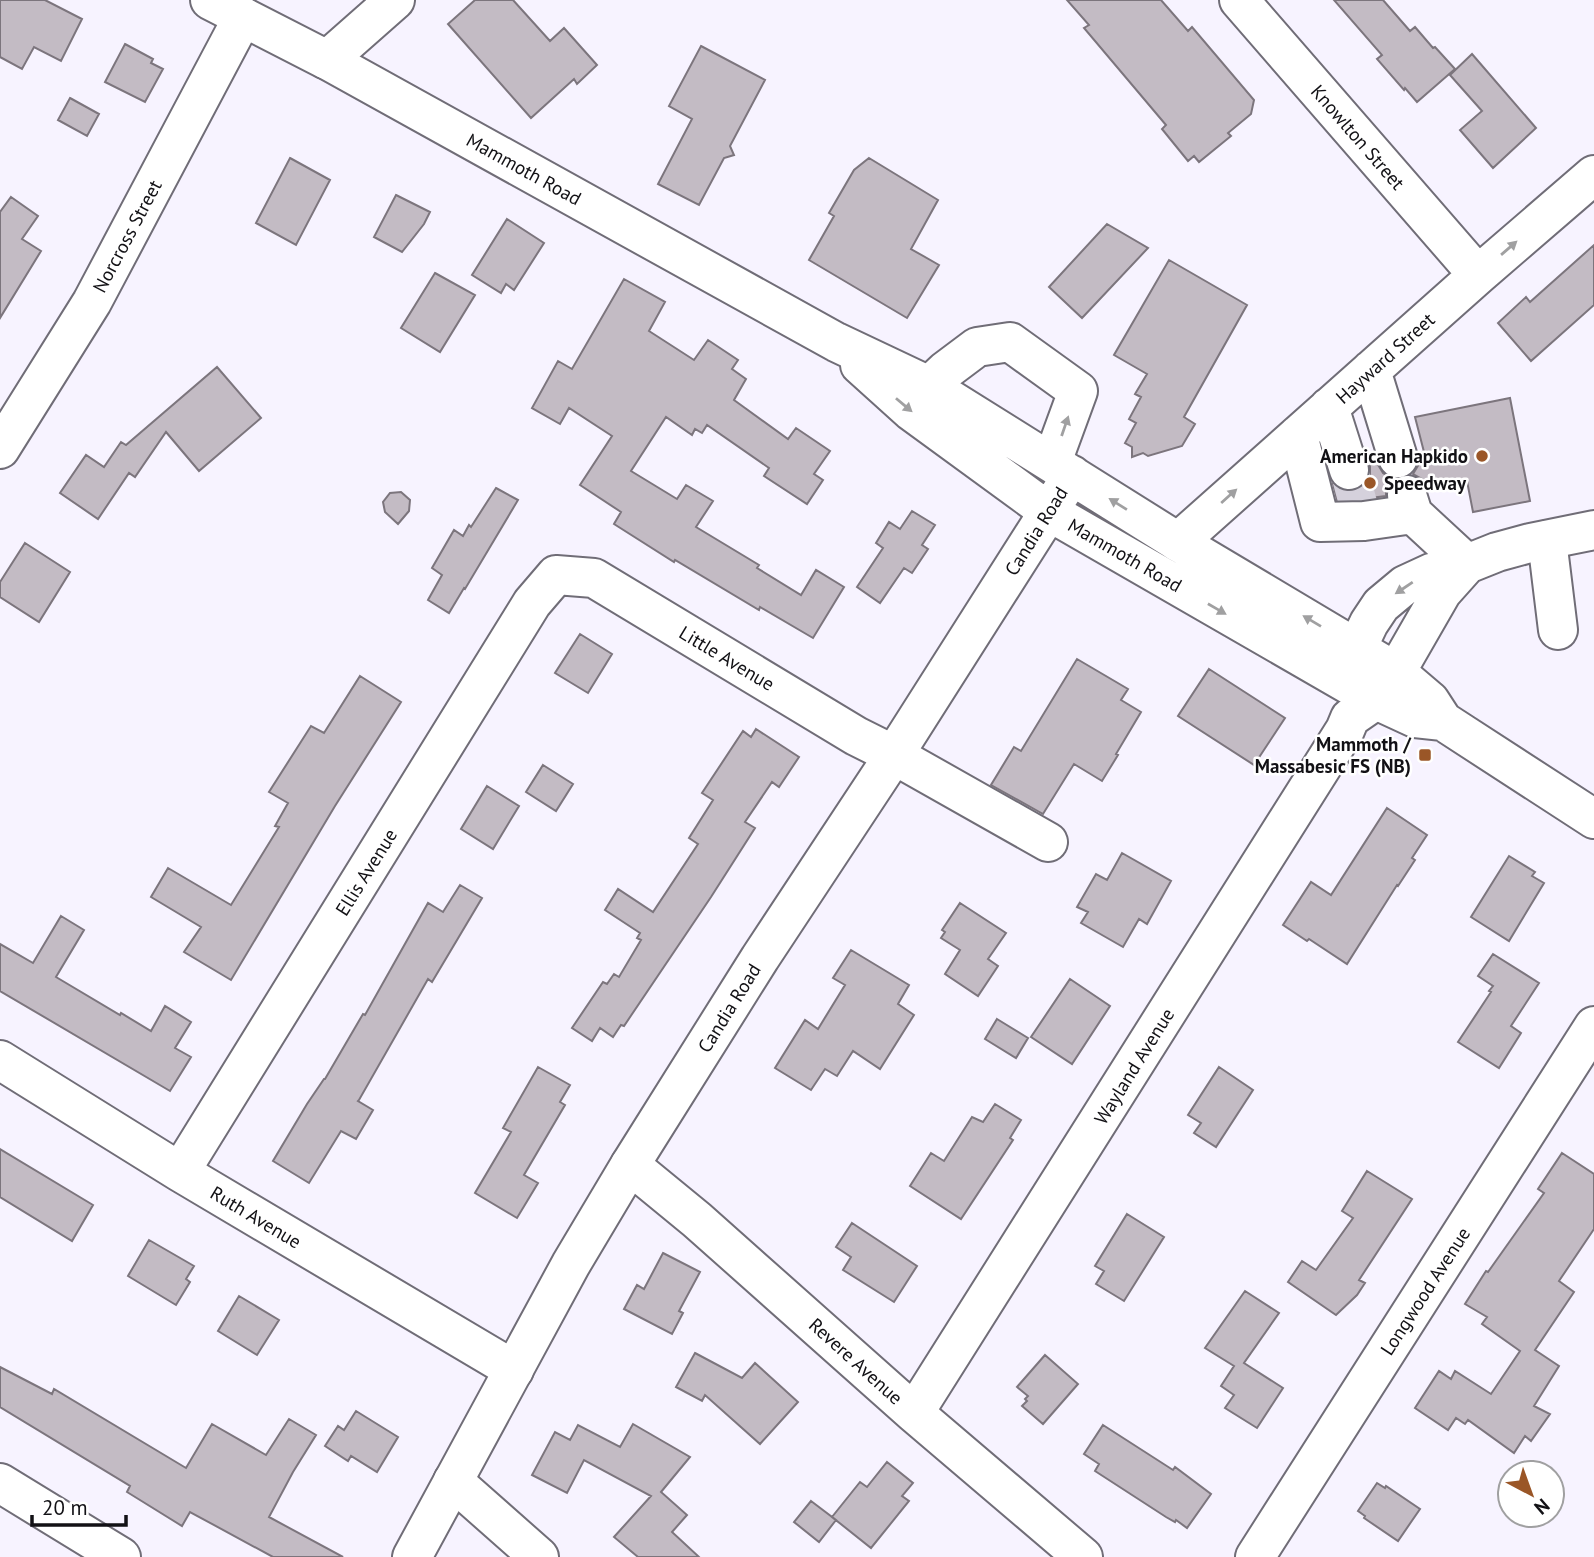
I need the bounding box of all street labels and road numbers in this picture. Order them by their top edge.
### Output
street label: Knowlton Street [1306,80,1411,195]
street label: Mammoth Road [462,128,586,210]
street label: Norcross Street [87,175,167,296]
street label: Hayward Street [1331,307,1440,409]
street label: Candia Road [999,482,1073,580]
street label: Mammoth Road [1064,513,1186,597]
street label: Little Avenue [675,620,779,696]
street label: Ellis Avenue [330,824,402,920]
street label: Candia Road [692,959,766,1057]
street label: Wayland Avenue [1089,1003,1179,1129]
street label: Ruth Avenue [206,1180,306,1254]
street label: Longwood Avenue [1375,1223,1475,1359]
street label: Revere Avenue [804,1313,908,1409]

